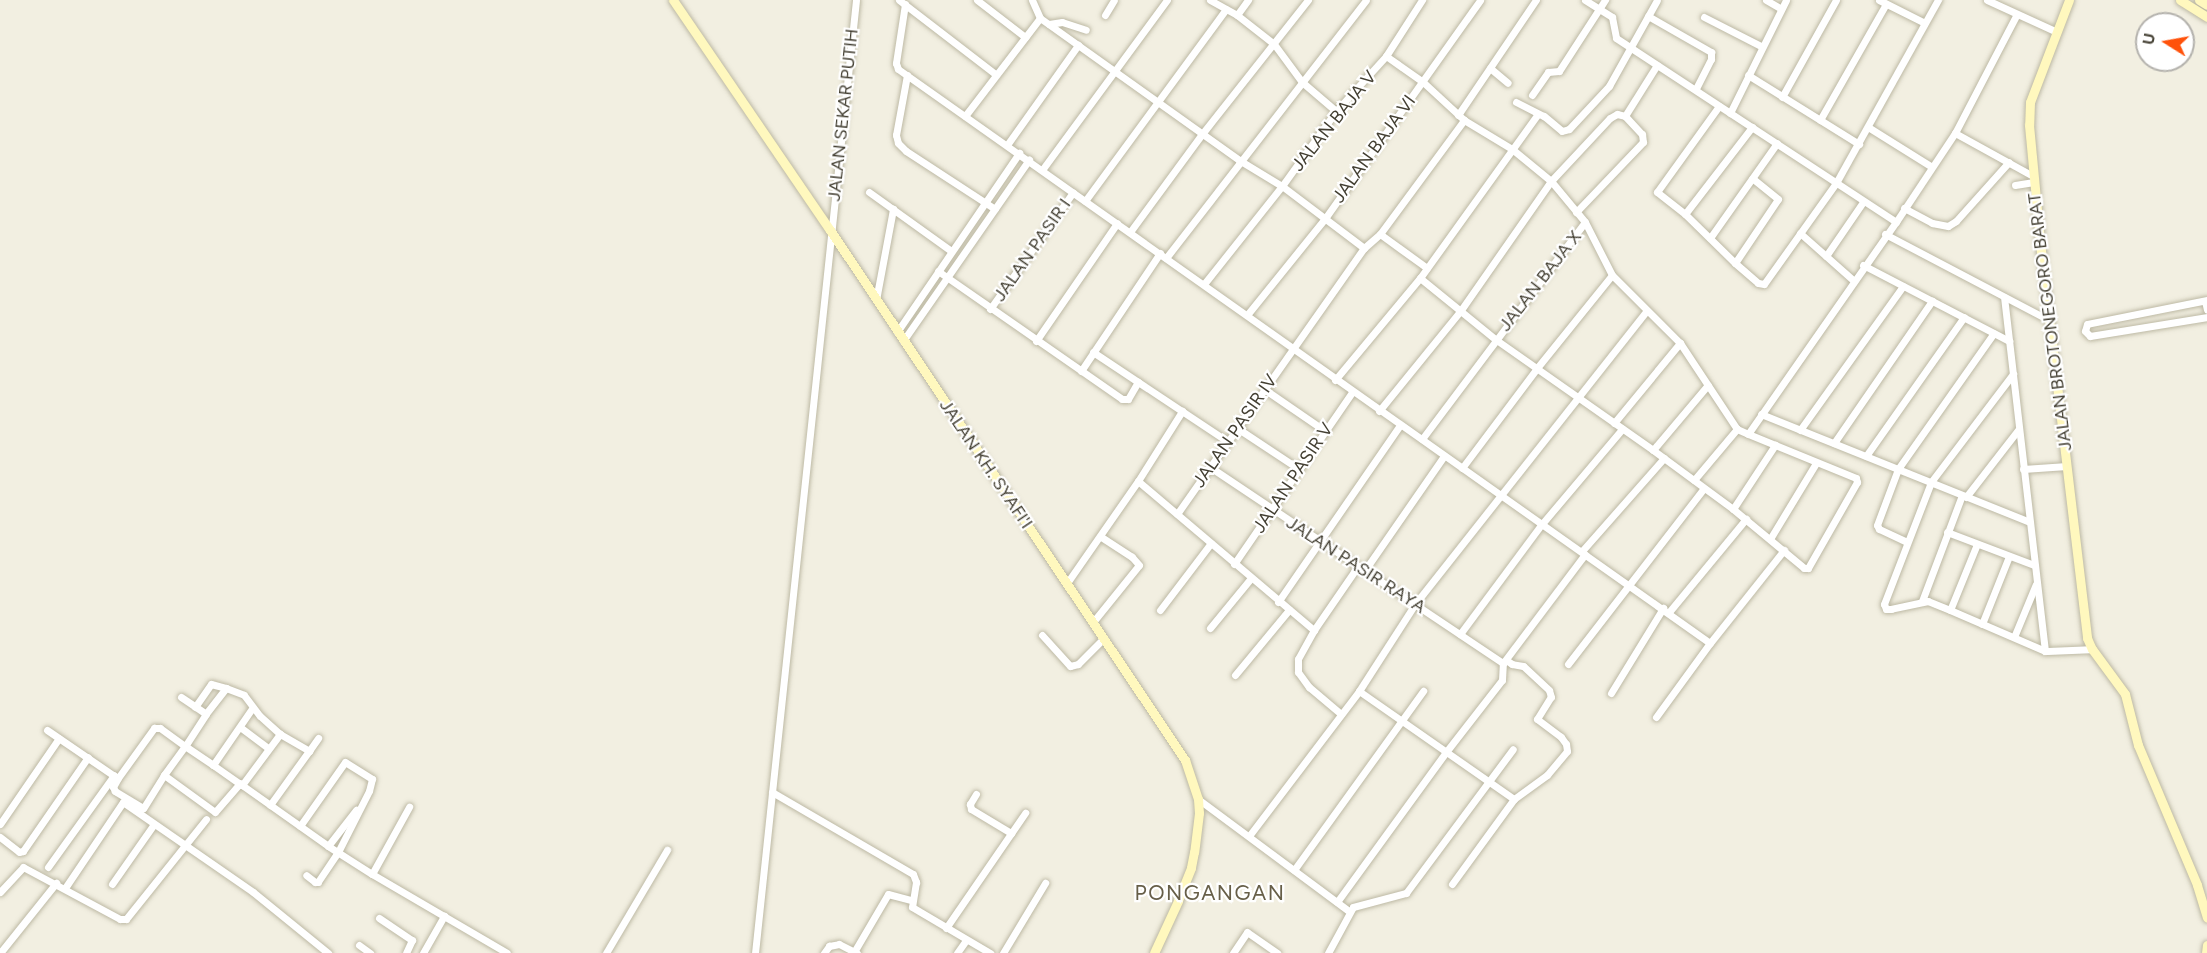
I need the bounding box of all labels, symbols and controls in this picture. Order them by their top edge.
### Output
north arrow [2135,12,2195,72]
street label: JALAN SEKAR PUTIH [823,28,863,202]
text: U [2138,32,2159,46]
street label: JALAN BAJA V [1287,66,1381,176]
street label: JALAN BAJA VI [1328,91,1420,207]
street label: JALAN BROTONEGORO BARAT [2023,192,2077,452]
street label: JALAN PASIR I [989,194,1075,306]
street label: JALAN BAJA X [1494,226,1586,336]
street label: JALAN PASIR IV [1188,370,1282,492]
street label: JALAN KH. SYAFI'I [935,395,1037,533]
street label: JALAN PASIR V [1248,419,1338,537]
street label: JALAN PASIR RAYA [1282,512,1430,618]
district label: PONGANGAN [1135,880,1285,906]

